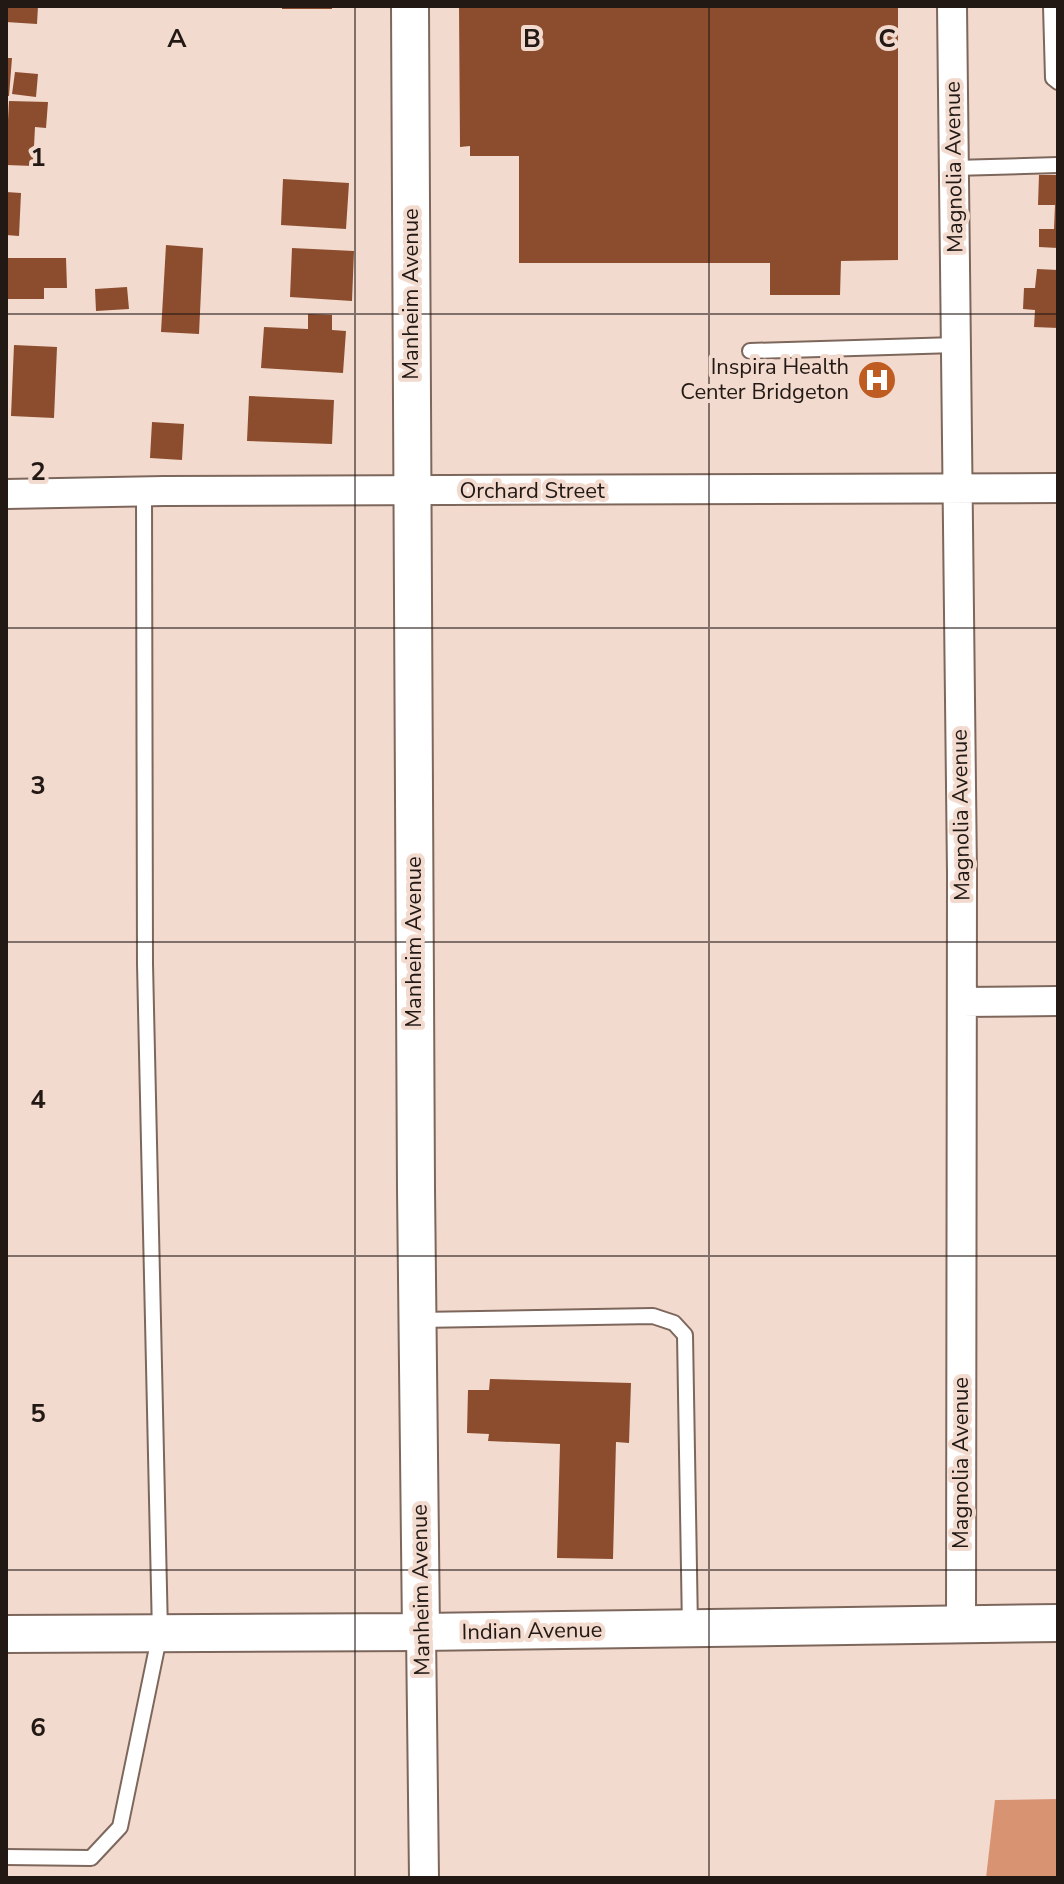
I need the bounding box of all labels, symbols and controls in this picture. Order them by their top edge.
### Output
text: A [167,21,187,56]
text: B [523,21,541,56]
text: C [878,21,896,56]
street label: Magnolia Avenue [938,81,970,253]
text: 1 [30,140,46,175]
street label: Manheim Avenue [396,208,426,380]
place label: Inspira Health Center Bridgeton [680,352,849,407]
hospital icon: Inspira Health Center Bridgeton [856,359,898,401]
text: 2 [30,454,46,489]
street label: Orchard Street [459,476,605,506]
street label: Magnolia Avenue [945,729,977,901]
text: 3 [30,768,46,803]
street label: Manheim Avenue [399,856,429,1028]
text: 4 [30,1082,46,1117]
street label: Magnolia Avenue [946,1377,976,1549]
text: 5 [30,1396,46,1431]
street label: Manheim Avenue [405,1504,437,1676]
street label: Indian Avenue [461,1615,603,1647]
text: 6 [30,1710,46,1745]

